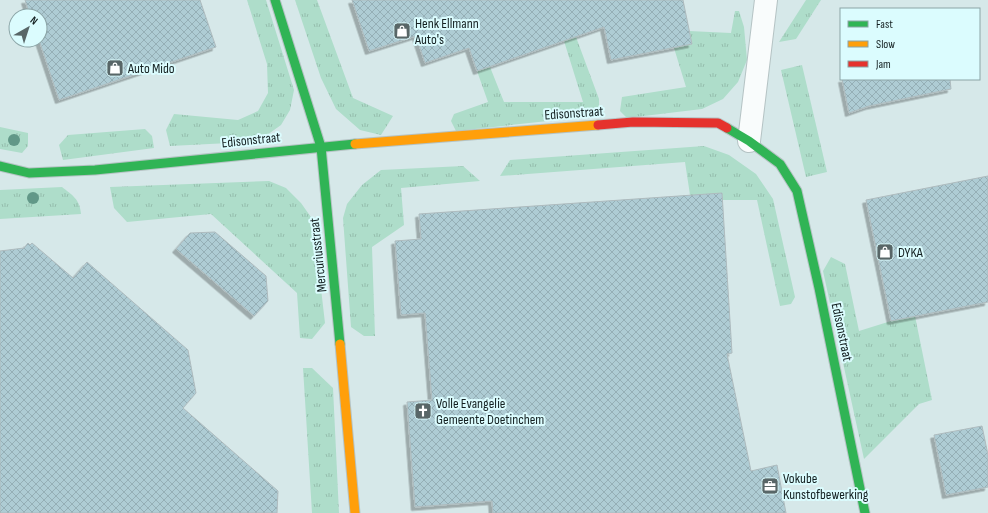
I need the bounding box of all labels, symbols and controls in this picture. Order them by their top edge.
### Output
north arrow [8,8,48,48]
legend [840,8,980,80]
text: N [28,14,40,28]
place label: Henk Ellmann Auto's [414,15,479,48]
text: Fast [876,17,893,32]
shop icon: Henk Ellmann Auto's [392,21,412,41]
text: Slow [876,37,895,52]
text: Jam [875,57,891,72]
shop icon: Auto Mido [105,58,125,78]
place label: Auto Mido [127,60,175,77]
street label: Edisonstraat [544,102,604,124]
street label: Edisonstraat [221,128,281,152]
street label: Mercuriusstraat [306,217,330,293]
shop icon: DYKA [875,242,895,262]
place label: DYKA [898,244,924,261]
street label: Edisonstraat [828,301,856,363]
place label: Volle Evangelie Gemeente Doetinchem [436,395,544,428]
church icon: Volle Evangelie Gemeente Doetinchem [413,401,433,421]
place label: Vokube Kunstofbewerking [783,470,869,503]
office icon: Vokube Kunstofbewerking [760,476,780,496]

